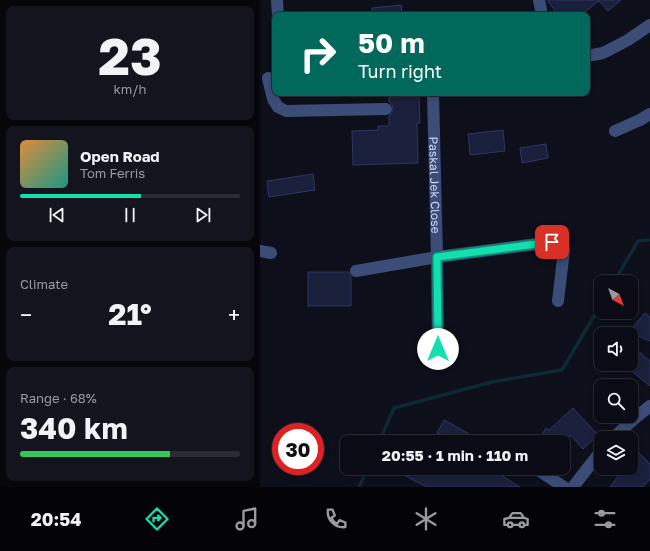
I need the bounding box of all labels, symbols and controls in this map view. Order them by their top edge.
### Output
text: 23 [98,24,162,86]
text: 50 m [358,26,425,59]
icon: right [292,28,344,80]
text: Turn right [358,60,442,82]
text: km/h [113,81,147,97]
street label: Paskal Jek Close [427,136,444,234]
text: Open Road [80,147,160,165]
text: Tom Ferris [80,165,145,181]
icon: previous [46,204,68,226]
icon: pause [119,204,141,226]
icon: next [192,204,214,226]
pin [535,225,569,259]
icon: arrive [541,231,563,253]
north arrow [594,275,638,319]
map controls [594,275,638,475]
text: Climate [20,276,68,292]
text: 21° [108,296,152,332]
text: − [20,301,32,328]
text: + [228,301,240,328]
button: sound [594,327,638,371]
position arrow [417,328,459,370]
button: search [594,379,638,423]
text: Range · 68% [20,390,97,406]
text: 340 km [20,410,128,446]
speed limit sign: 30 [272,423,324,475]
button: layers [594,431,638,475]
text: 20:55 · 1 min · 110 m [382,446,528,464]
icon: directions [143,505,171,533]
icon: music [233,505,261,533]
icon: phone [322,505,350,533]
icon: climate [412,505,440,533]
icon: car [502,505,530,533]
icon: filters [591,505,619,533]
text: 20:54 [31,508,81,530]

